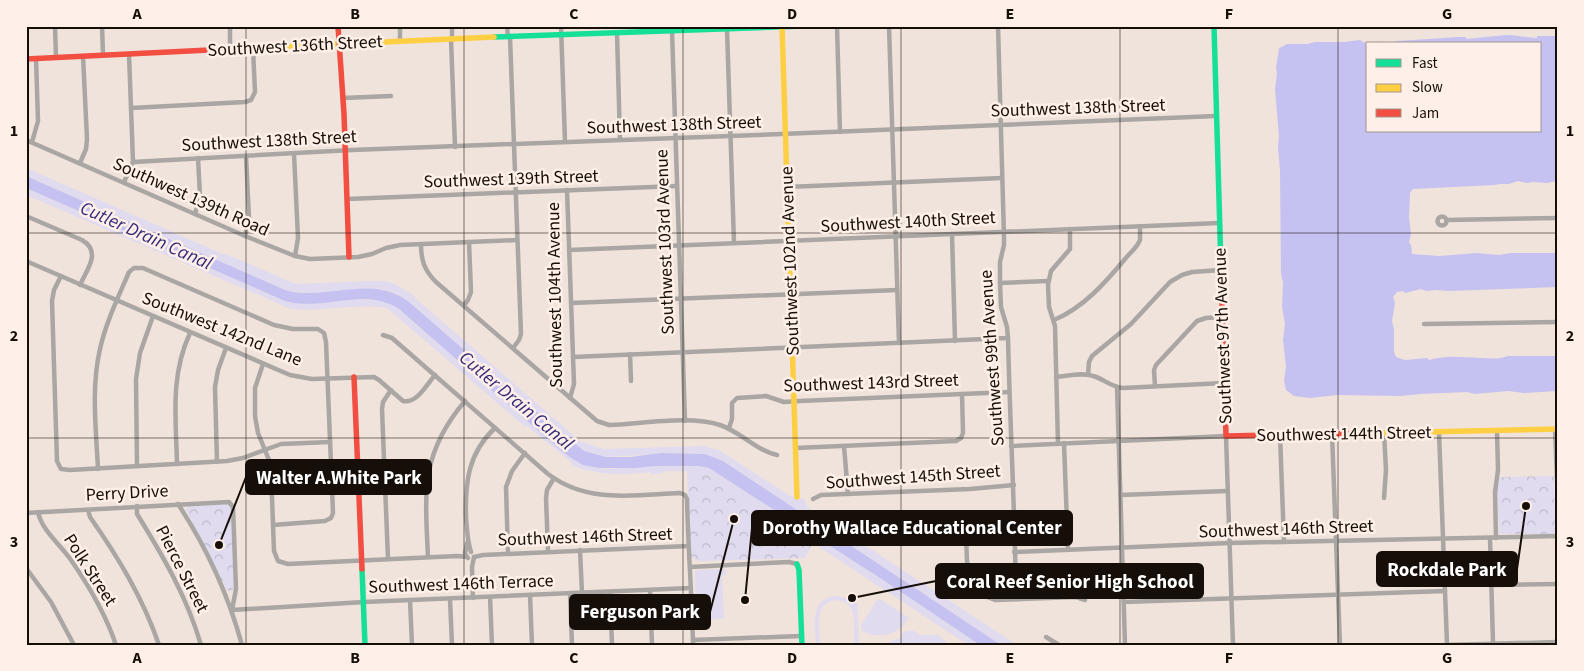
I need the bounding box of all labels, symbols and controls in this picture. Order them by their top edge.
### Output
text: A [131,3,142,25]
text: B [350,3,360,25]
text: C [569,3,579,25]
text: D [787,3,797,25]
text: E [1006,3,1014,25]
text: F [1225,3,1233,25]
text: G [1442,3,1452,25]
street label: Southwest 136th Street [207,29,383,63]
legend [1366,42,1542,132]
text: Fast [1412,53,1438,74]
text: Slow [1412,77,1443,98]
street label: Southwest 138th Street [990,92,1166,124]
text: Jam [1412,103,1439,124]
street label: Southwest 138th Street [586,109,762,141]
text: 1 [10,120,18,142]
text: 1 [1566,120,1574,142]
street label: Southwest 138th Street [181,124,357,158]
street label: Southwest 103rd Avenue [649,149,681,335]
street label: Southwest 139th Road [109,151,273,243]
street label: Southwest 139th Street [423,163,599,195]
street label: Southwest 102nd Avenue [774,166,806,356]
water label: Cutler Drain Canal [76,195,217,277]
street label: Southwest 104th Avenue [541,202,569,388]
street label: Southwest 140th Street [820,205,996,239]
street label: Southwest 97th Avenue [1207,247,1239,425]
street label: Southwest 99th Avenue [973,269,1011,447]
street label: Southwest 142nd Lane [138,285,306,373]
text: 2 [10,325,18,347]
text: 2 [1566,325,1574,347]
water label: Cutler Drain Canal [453,345,579,457]
street label: Southwest 143rd Street [783,367,959,399]
street label: Southwest 144th Street [1256,420,1432,448]
street label: Southwest 145th Street [825,458,1001,496]
callout: Walter A.White Park [246,460,431,494]
text: Walter A.White Park [256,465,422,492]
street label: Perry Drive [85,478,169,508]
callout: Dorothy Wallace Educational Center [752,511,1072,545]
street label: Southwest 146th Street [1198,513,1374,545]
text: Dorothy Wallace Educational Center [762,515,1062,542]
street label: Pierce Street [149,521,215,617]
street label: Southwest 146th Street [497,521,673,553]
street label: Polk Street [57,529,123,611]
text: 3 [10,531,18,553]
text: 3 [1566,531,1574,553]
callout: Rockdale Park [1377,552,1517,586]
text: Rockdale Park [1387,557,1507,584]
callout: Coral Reef Senior High School [936,564,1203,598]
street label: Southwest 146th Terrace [368,568,554,600]
text: Coral Reef Senior High School [946,569,1194,596]
callout: Ferguson Park [570,595,710,629]
text: Ferguson Park [580,599,701,626]
text: A [131,647,142,669]
text: B [350,647,360,669]
text: C [569,647,579,669]
text: D [787,647,797,669]
text: E [1006,647,1014,669]
text: F [1225,647,1233,669]
text: G [1442,647,1452,669]

